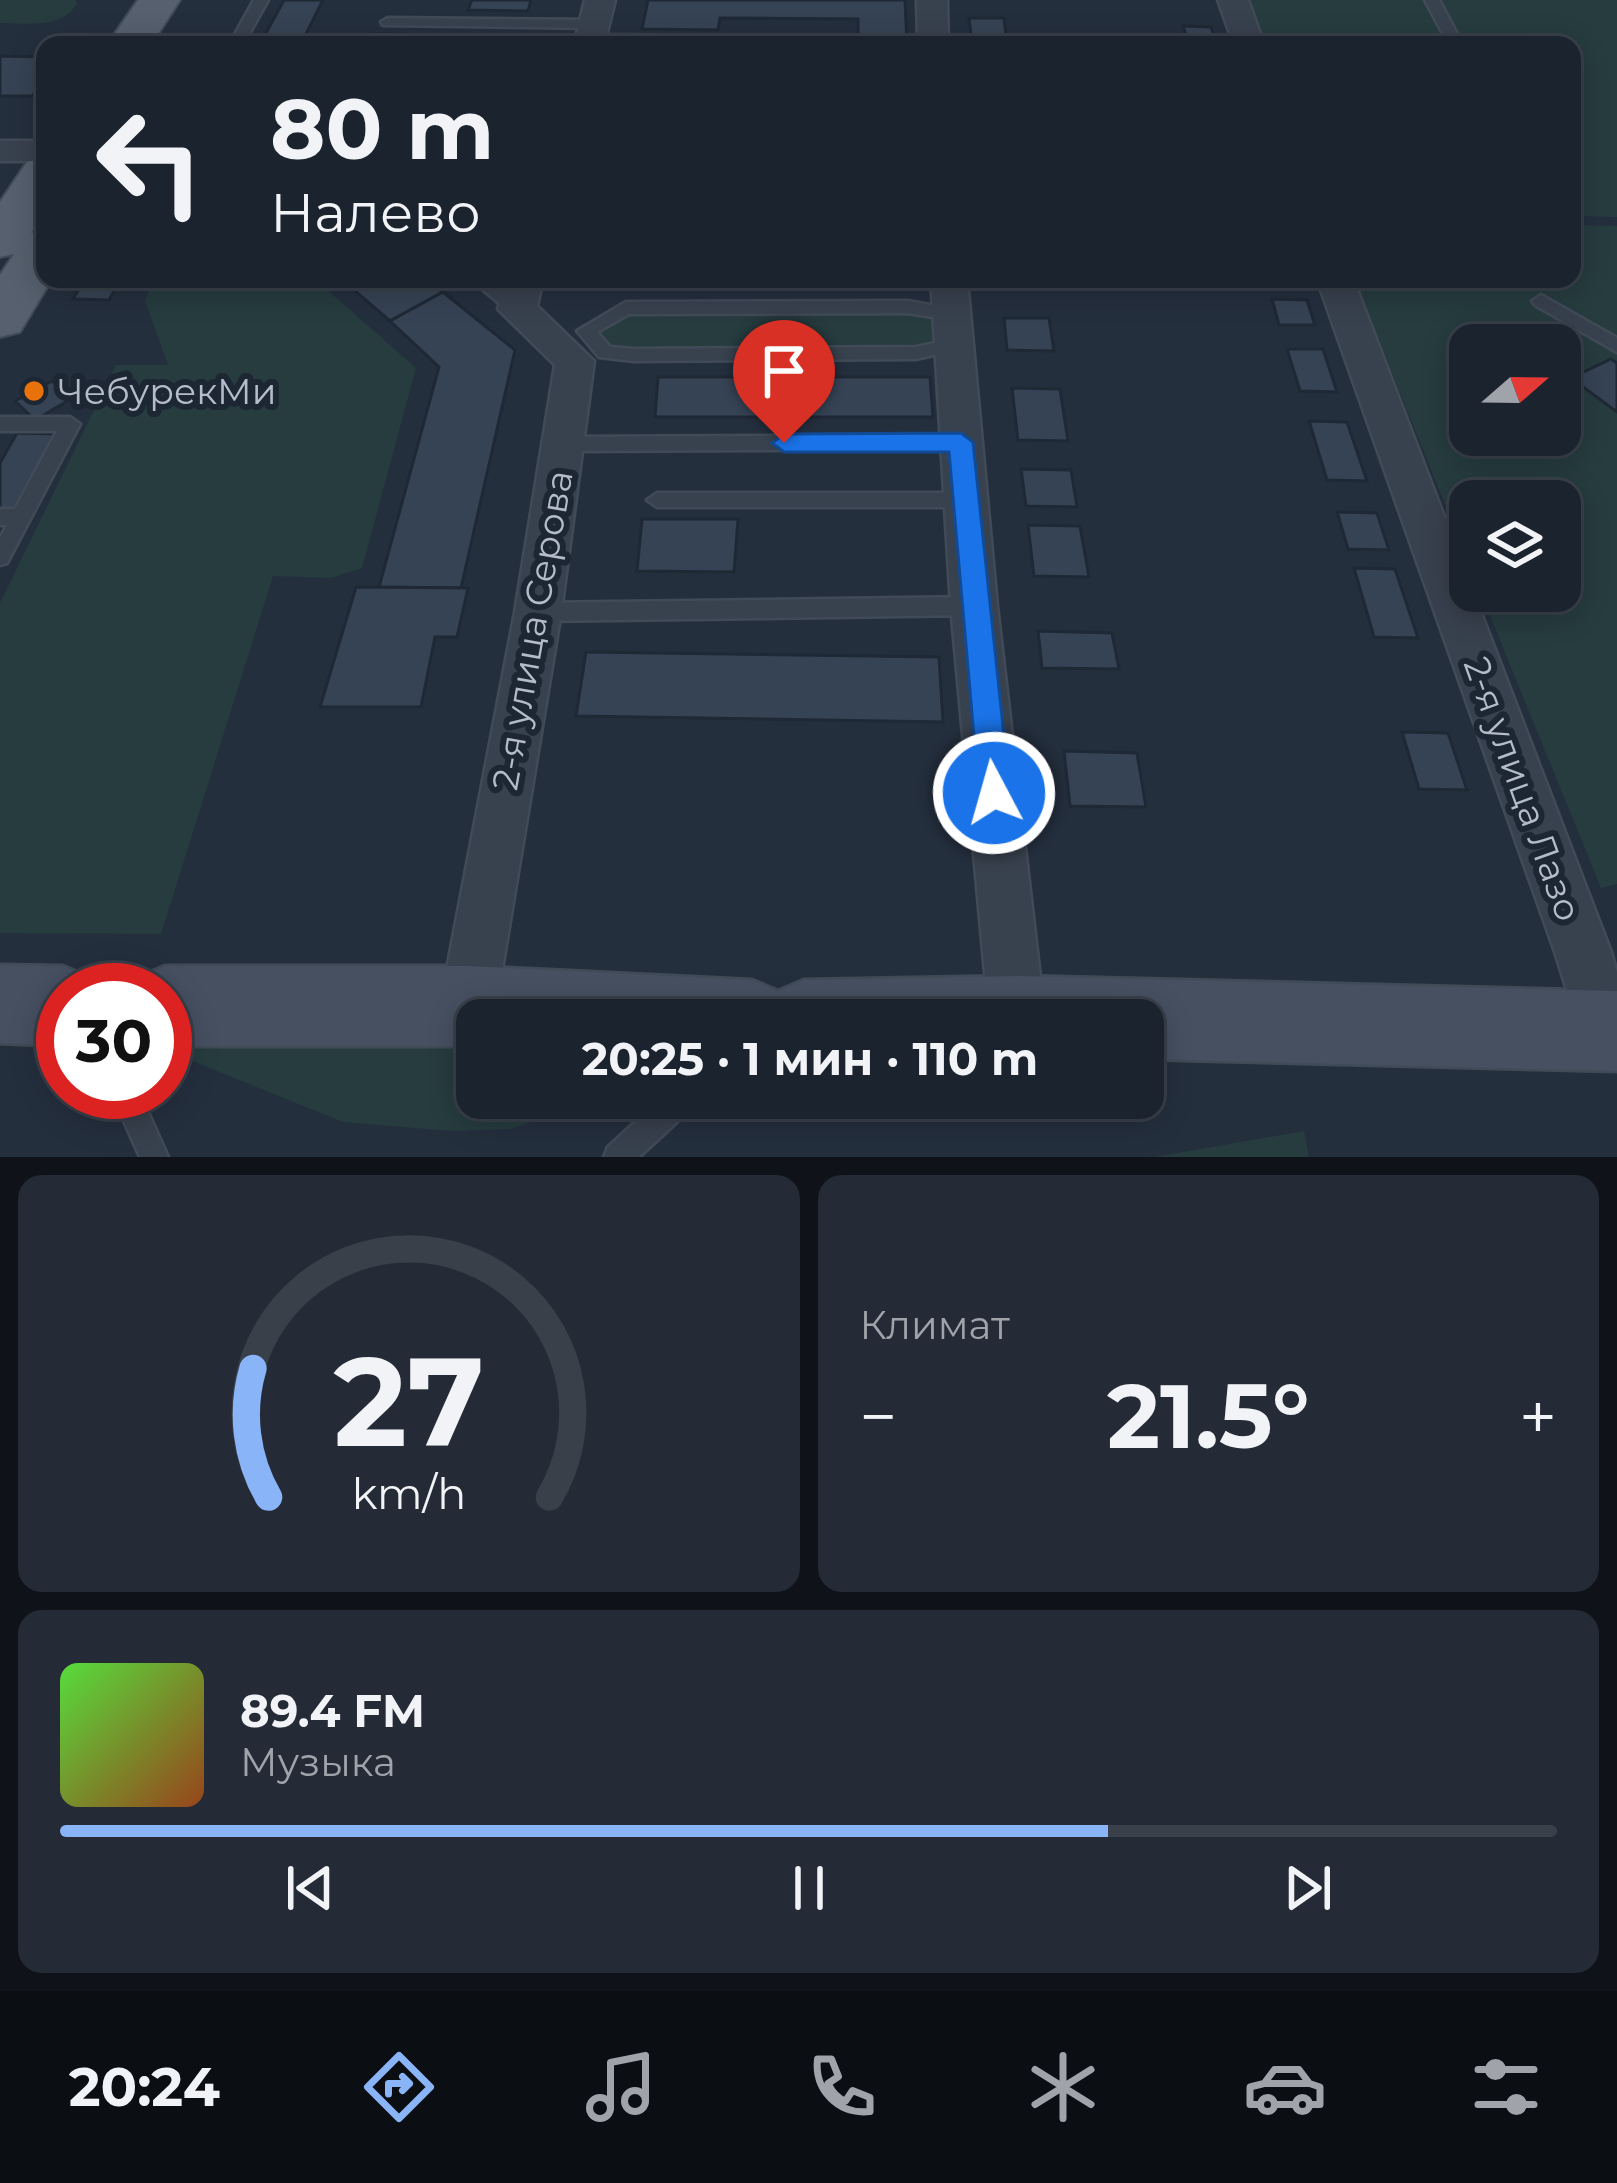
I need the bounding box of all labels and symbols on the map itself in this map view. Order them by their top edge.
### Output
pin [733,320,835,443]
north arrow [1449,324,1581,456]
place label: ЧебурекМи [58,369,277,413]
marker: ЧебурекМи [21,378,47,404]
street label: 2-я улица Серова [482,467,582,793]
street label: 2-я улица Лазо [1455,651,1591,927]
position arrow [931,730,1057,856]
speed limit sign: 30 [36,963,192,1119]

